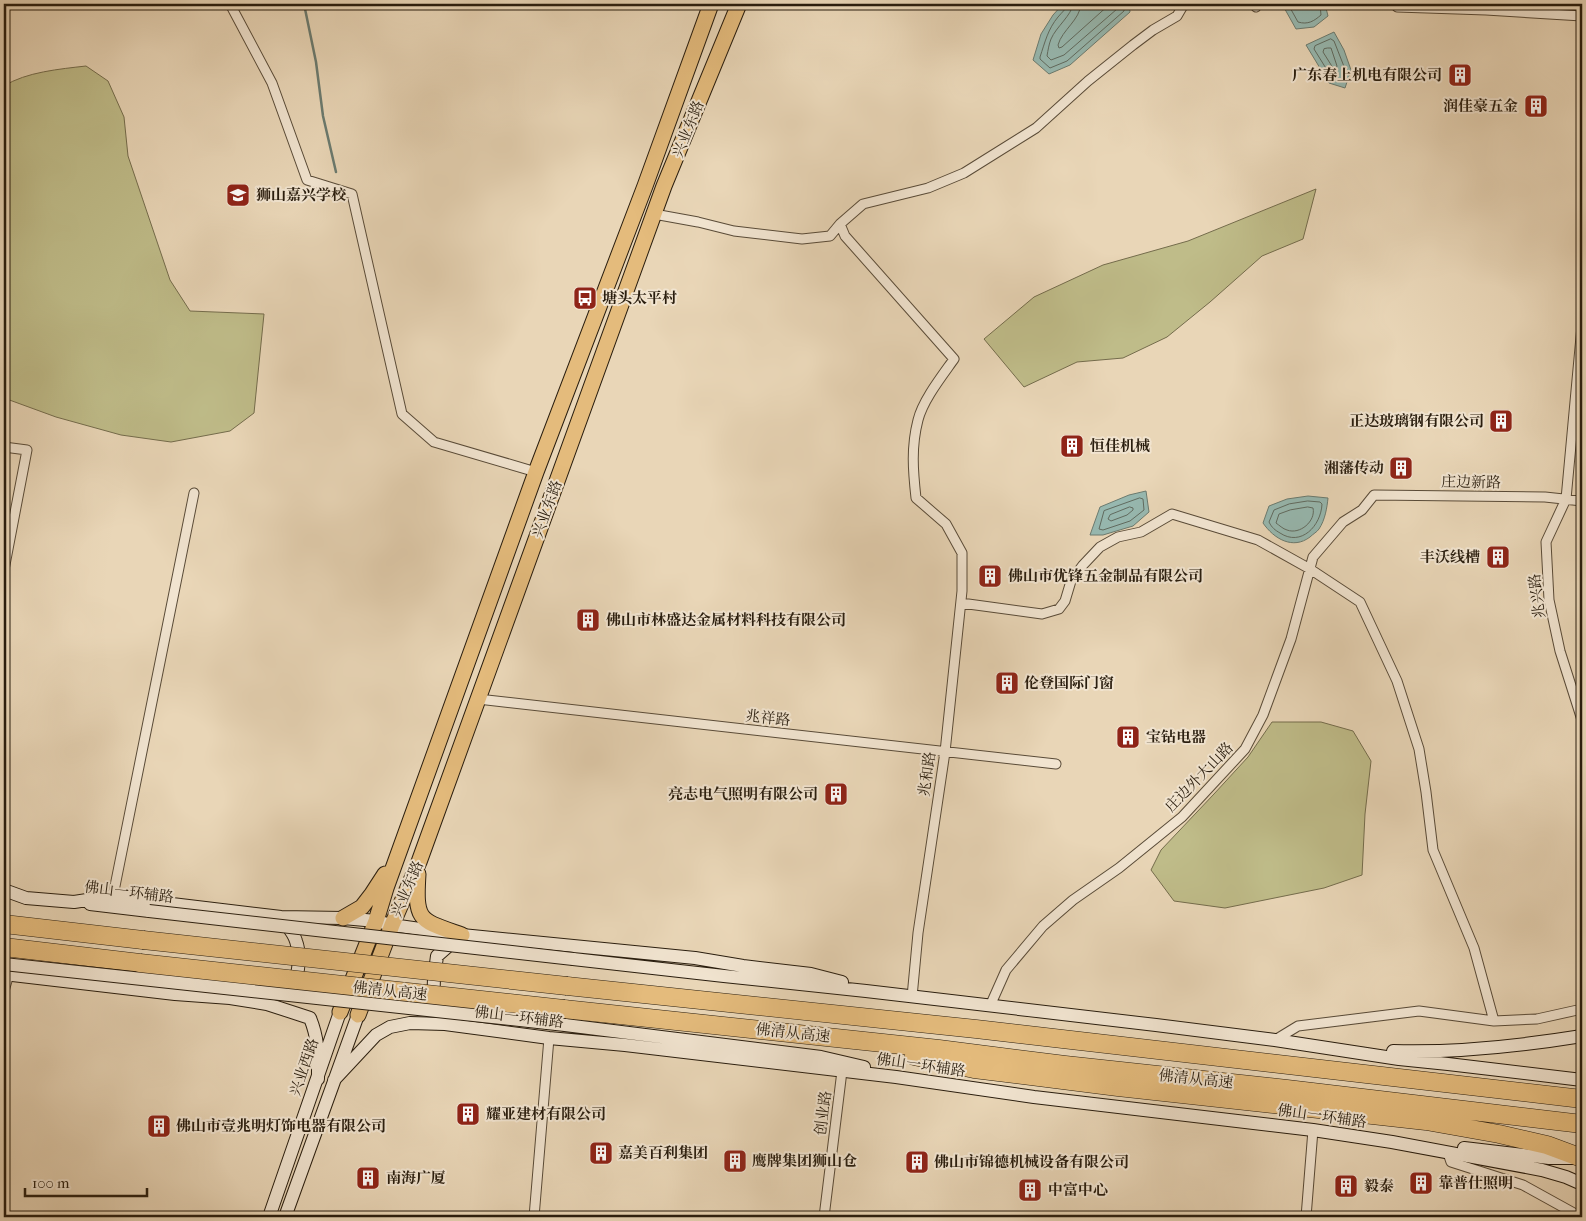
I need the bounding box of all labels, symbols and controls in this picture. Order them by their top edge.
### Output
building icon: 广东春上机电有限公司 [1447,62,1473,88]
place label: 广东春上机电有限公司 [1292,66,1442,84]
building icon: 润佳豪五金 [1523,93,1549,119]
place label: 润佳豪五金 [1443,97,1518,115]
street label: 兴业东路 [668,98,708,160]
school or university icon: 狮山嘉兴学校 [225,182,251,208]
place label: 狮山嘉兴学校 [256,186,347,204]
bus stop icon: 塘头太平村 [572,285,598,311]
place label: 塘头太平村 [602,289,677,307]
building icon: 正达玻璃钢有限公司 [1488,408,1514,434]
place label: 正达玻璃钢有限公司 [1349,412,1484,430]
building icon: 恒佳机械 [1059,433,1085,459]
place label: 恒佳机械 [1090,437,1150,455]
building icon: 湘藩传动 [1388,455,1414,481]
place label: 湘藩传动 [1324,459,1384,477]
street label: 庄边新路 [1441,472,1501,492]
street label: 兴业东路 [528,478,566,540]
building icon: 丰沃线槽 [1485,544,1511,570]
place label: 丰沃线槽 [1420,548,1480,566]
building icon: 佛山市优锋五金制品有限公司 [977,563,1003,589]
place label: 佛山市优锋五金制品有限公司 [1008,567,1203,585]
street label: 兆兴路 [1525,573,1549,619]
building icon: 佛山市林盛达金属材料科技有限公司 [575,607,601,633]
place label: 佛山市林盛达金属材料科技有限公司 [606,611,846,629]
building icon: 伦登国际门窗 [994,670,1020,696]
place label: 伦登国际门窗 [1024,674,1114,692]
street label: 兆祥路 [745,707,791,729]
building icon: 宝钻电器 [1115,724,1141,750]
place label: 宝钻电器 [1146,728,1206,746]
street label: 庄边外大山路 [1161,738,1237,816]
street label: 兆和路 [915,750,939,798]
building icon: 亮志电气照明有限公司 [823,781,849,807]
place label: 亮志电气照明有限公司 [668,785,818,803]
street label: 兴业东路 [387,858,427,920]
street label: 佛山一环辅路 [83,878,175,906]
street label: 佛清从高速 [352,978,428,1004]
street label: 佛山一环辅路 [473,1003,565,1031]
street label: 佛清从高速 [755,1020,831,1046]
street label: 兴业西路 [286,1036,322,1098]
street label: 佛山一环辅路 [875,1050,967,1080]
street label: 佛清从高速 [1158,1066,1234,1092]
street label: 创业路 [811,1090,835,1136]
building icon: 耀亚建材有限公司 [455,1101,481,1127]
street label: 佛山一环辅路 [1276,1101,1368,1131]
place label: 耀亚建材有限公司 [486,1105,606,1123]
building icon: 佛山市壹兆明灯饰电器有限公司 [146,1113,172,1139]
place label: 佛山市壹兆明灯饰电器有限公司 [176,1117,386,1135]
building icon: 嘉美百利集团 [588,1140,614,1166]
place label: 嘉美百利集团 [618,1144,708,1162]
building icon: 鹰牌集团狮山仓 [722,1148,748,1174]
building icon: 佛山市锦德机械设备有限公司 [904,1149,930,1175]
place label: 鹰牌集团狮山仓 [752,1152,857,1170]
place label: 佛山市锦德机械设备有限公司 [934,1153,1129,1171]
building icon: 南海广厦 [355,1165,381,1191]
scale bar [25,1166,148,1198]
place label: 南海广厦 [386,1169,446,1187]
building icon: 靠普仕照明 [1408,1170,1434,1196]
building icon: 毅泰 [1333,1173,1359,1199]
text: 100 m [32,1174,70,1192]
place label: 靠普仕照明 [1438,1174,1513,1192]
building icon: 中富中心 [1017,1177,1043,1203]
place label: 毅泰 [1364,1177,1394,1195]
place label: 中富中心 [1048,1181,1108,1199]

